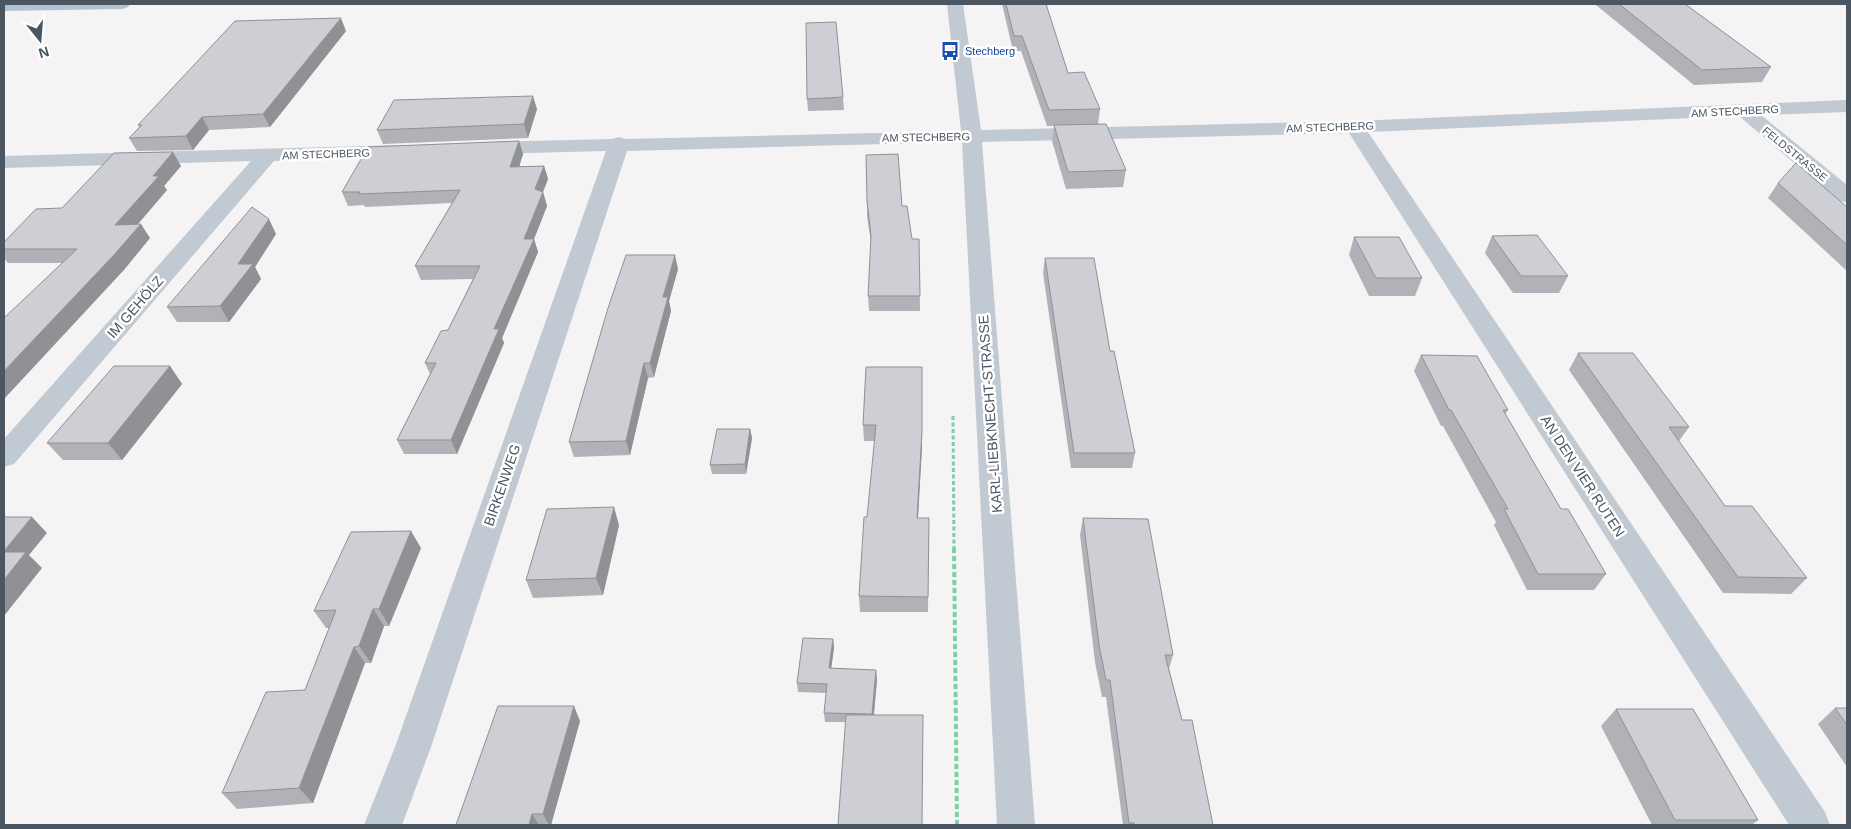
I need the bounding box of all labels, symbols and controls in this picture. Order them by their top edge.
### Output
north arrow [15,15,65,65]
bus stop icon: Stechberg [939,40,961,62]
text: N [37,43,51,62]
place label: Stechberg [965,45,1015,57]
street label: AM STECHBERG [1691,103,1779,119]
street label: AM STECHBERG [1286,119,1374,135]
street label: FELDSTRASSE [1760,124,1830,184]
street label: AM STECHBERG [882,130,970,144]
street label: AM STECHBERG [282,146,370,162]
street label: IM GEHÖLZ [103,272,167,341]
street label: KARL-LIEBKNECHT-STRASSE [975,314,1005,514]
street label: AN DEN VIER RUTEN [1538,412,1628,540]
street label: BIRKENWEG [481,442,523,528]

